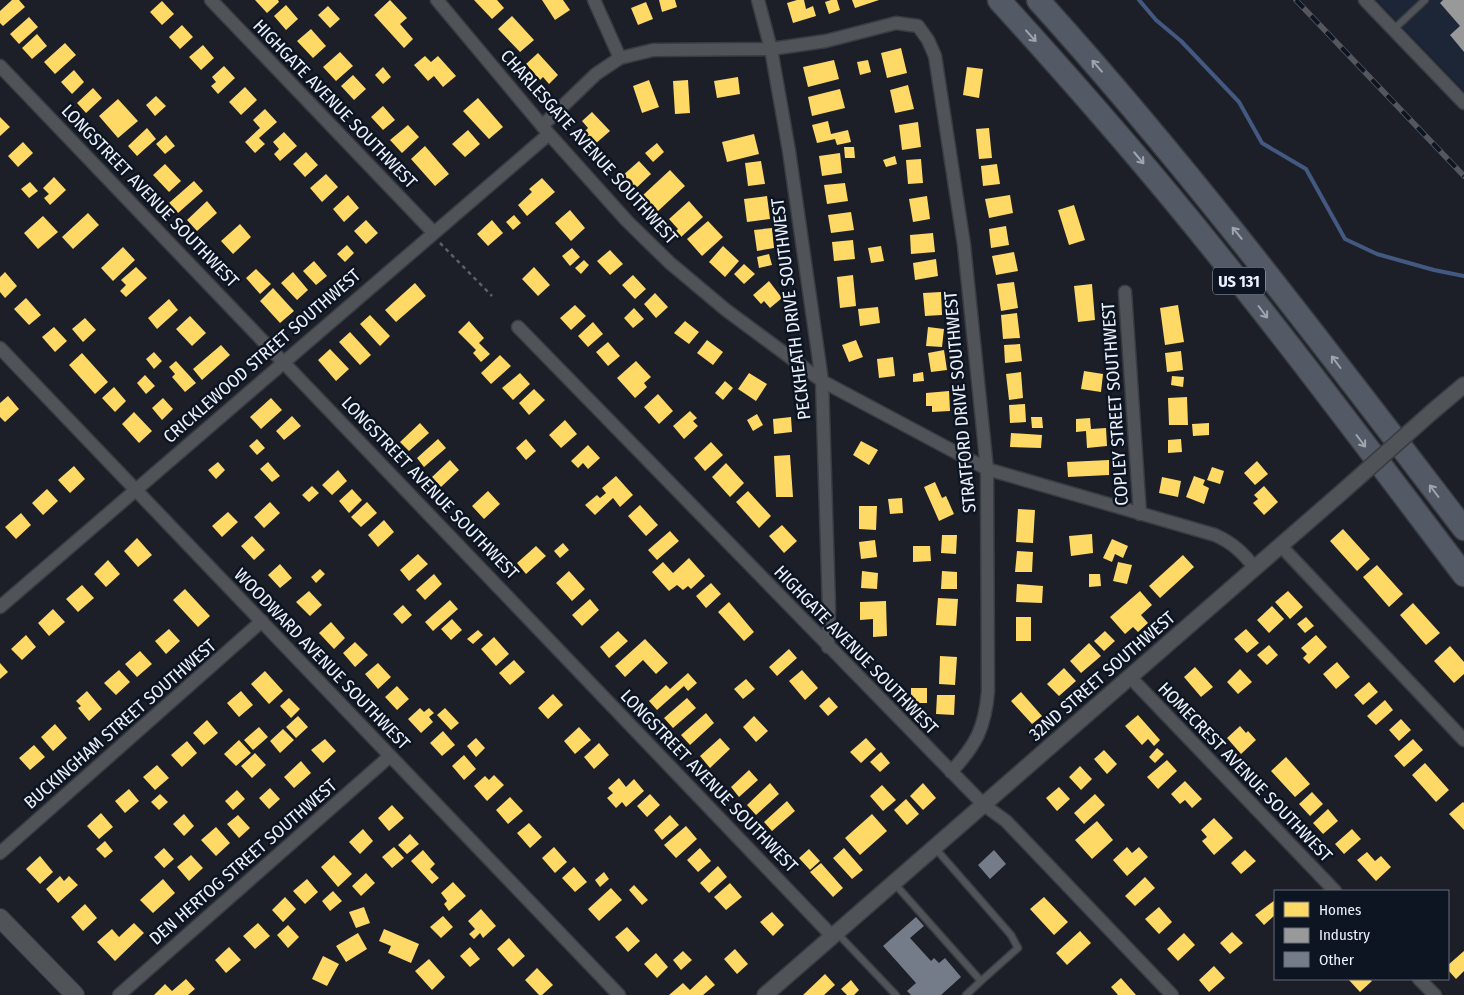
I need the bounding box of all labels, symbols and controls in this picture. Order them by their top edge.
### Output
street label: HIGHGATE AVENUE SOUTHWEST [248,15,422,194]
one-way arrow [1025,29,1037,42]
street label: CHARLESGATE AVENUE SOUTHWEST [496,45,683,249]
one-way arrow [1091,60,1102,73]
street label: LONGSTREET AVENUE SOUTHWEST [57,100,244,292]
one-way arrow [1133,151,1144,164]
street label: PECKHEATH DRIVE SOUTHWEST [766,196,816,421]
one-way arrow [1231,227,1242,240]
street label: CRICKLEWOOD STREET SOUTHWEST [159,264,366,448]
road number: US 131 [1213,268,1265,294]
street label: STRATFORD DRIVE SOUTHWEST [939,290,981,514]
street label: COPLEY STREET SOUTHWEST [1097,301,1133,506]
one-way arrow [1257,305,1268,318]
one-way arrow [1330,356,1341,369]
street label: LONGSTREET AVENUE SOUTHWEST [337,392,524,584]
one-way arrow [1356,434,1367,447]
one-way arrow [1429,485,1440,498]
street label: HIGHGATE AVENUE SOUTHWEST [769,561,943,740]
street label: WOODWARD AVENUE SOUTHWEST [229,564,415,755]
street label: 32ND STREET SOUTHWEST [1024,606,1180,745]
street label: BUCKINGHAM STREET SOUTHWEST [19,634,221,813]
street label: HOMECREST AVENUE SOUTHWEST [1153,678,1337,867]
street label: LONGSTREET AVENUE SOUTHWEST [616,685,803,877]
street label: DEN HERTOG STREET SOUTHWEST [145,774,342,949]
legend [1274,890,1449,980]
text: Homes [1319,901,1361,919]
text: Industry [1319,926,1370,944]
text: Other [1319,951,1355,969]

